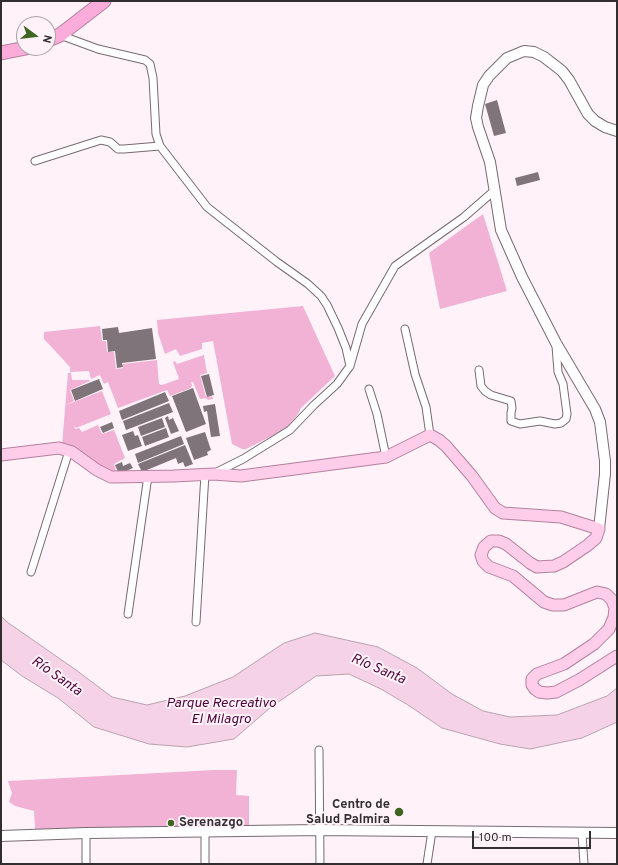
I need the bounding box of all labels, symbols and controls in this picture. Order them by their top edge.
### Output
north arrow [16,16,56,56]
text: N [39,33,54,44]
water label: Río Santa [348,651,408,689]
water label: Río Santa [28,654,84,700]
water label: Parque Recreativo El Milagro [166,696,276,728]
place label: Centro de Salud Palmira [306,797,390,828]
marker: Centro de Salud Palmira [393,806,405,818]
place label: Serenazgo [179,815,243,831]
marker: Serenazgo [166,818,176,828]
scale bar [474,823,593,849]
text: 100 m [479,830,512,846]

